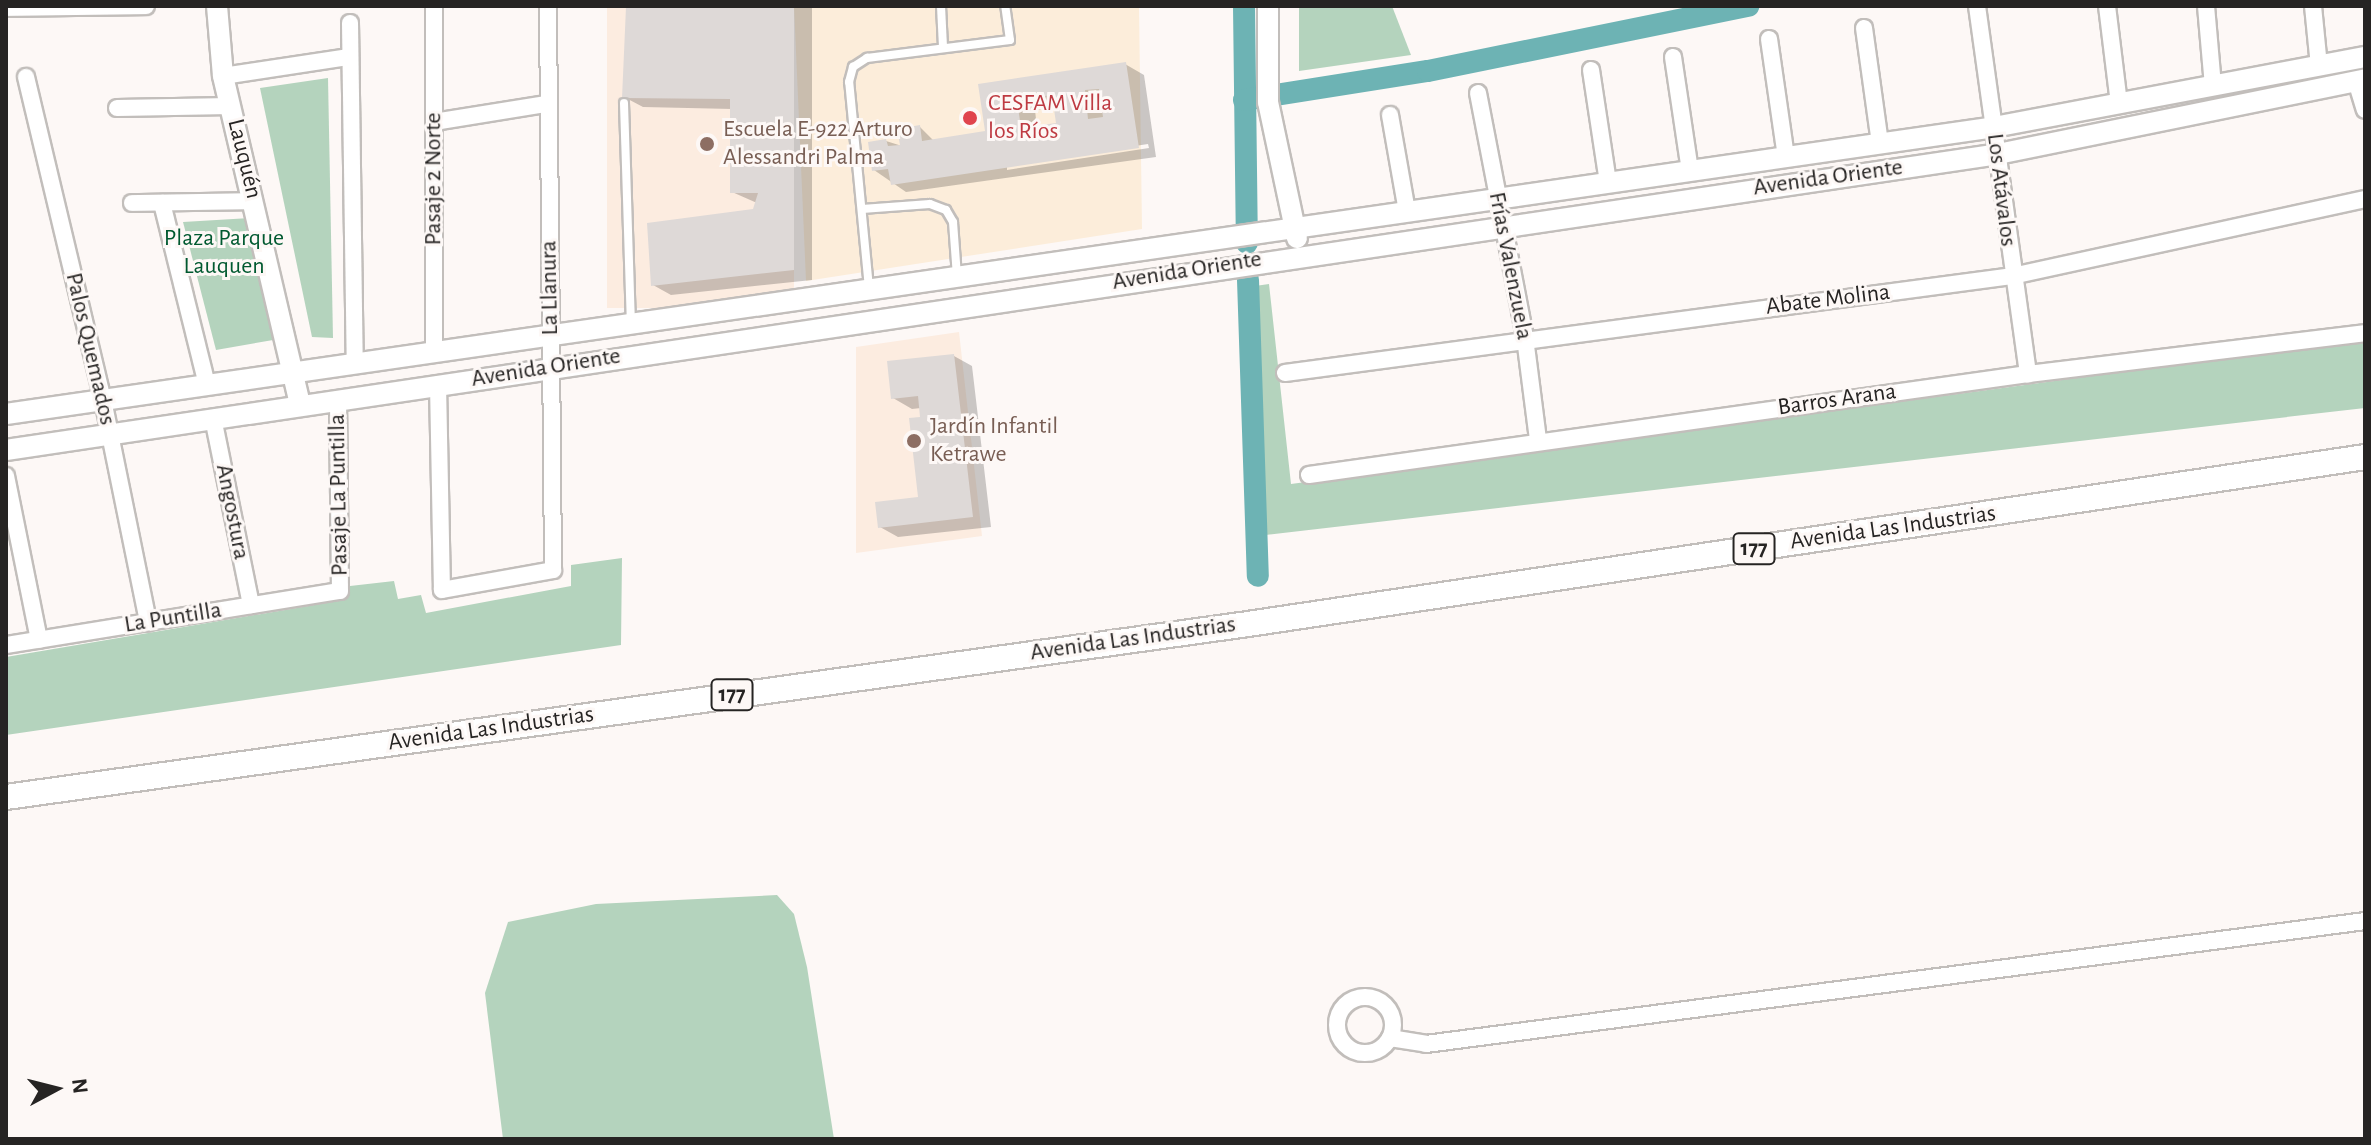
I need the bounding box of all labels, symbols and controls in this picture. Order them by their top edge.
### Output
place label: CESFAM Villa los Ríos [988,90,1112,146]
marker: CESFAM Villa los Ríos [959,107,981,129]
street label: Pasaje 2 Norte [420,113,448,245]
street label: Lauquén [220,116,268,202]
place label: Escuela E-922 Arturo Alessandri Palma [723,116,913,172]
street label: Los Atávalos [1980,132,2022,248]
marker: Escuela E-922 Arturo Alessandri Palma [698,135,716,153]
street label: Avenida Oriente [1751,153,1905,203]
street label: Frías Valenzuela [1482,190,1538,342]
park label: Plaza Parque Lauquen [164,225,284,281]
street label: La Llanura [535,240,565,336]
street label: Avenida Oriente [1110,245,1264,297]
street label: Palos Quemados [58,270,122,428]
street label: Abate Molina [1764,278,1892,322]
street label: Avenida Oriente [469,342,623,394]
street label: Barros Arana [1776,377,1898,423]
place label: Jardín Infantil Ketrawe [930,413,1058,469]
street label: Pasaje La Puntilla [323,414,355,576]
marker: Jardín Infantil Ketrawe [905,432,923,450]
street label: Angostura [209,462,255,562]
street label: Avenida Las Industrias [1788,499,1998,557]
road number: 177 [1732,531,1776,567]
street label: La Puntilla [122,596,224,640]
street label: Avenida Las Industrias [1028,610,1238,668]
road number: 177 [710,677,754,713]
street label: Avenida Las Industrias [386,700,596,758]
north arrow [16,1049,96,1129]
text: N [68,1077,92,1095]

